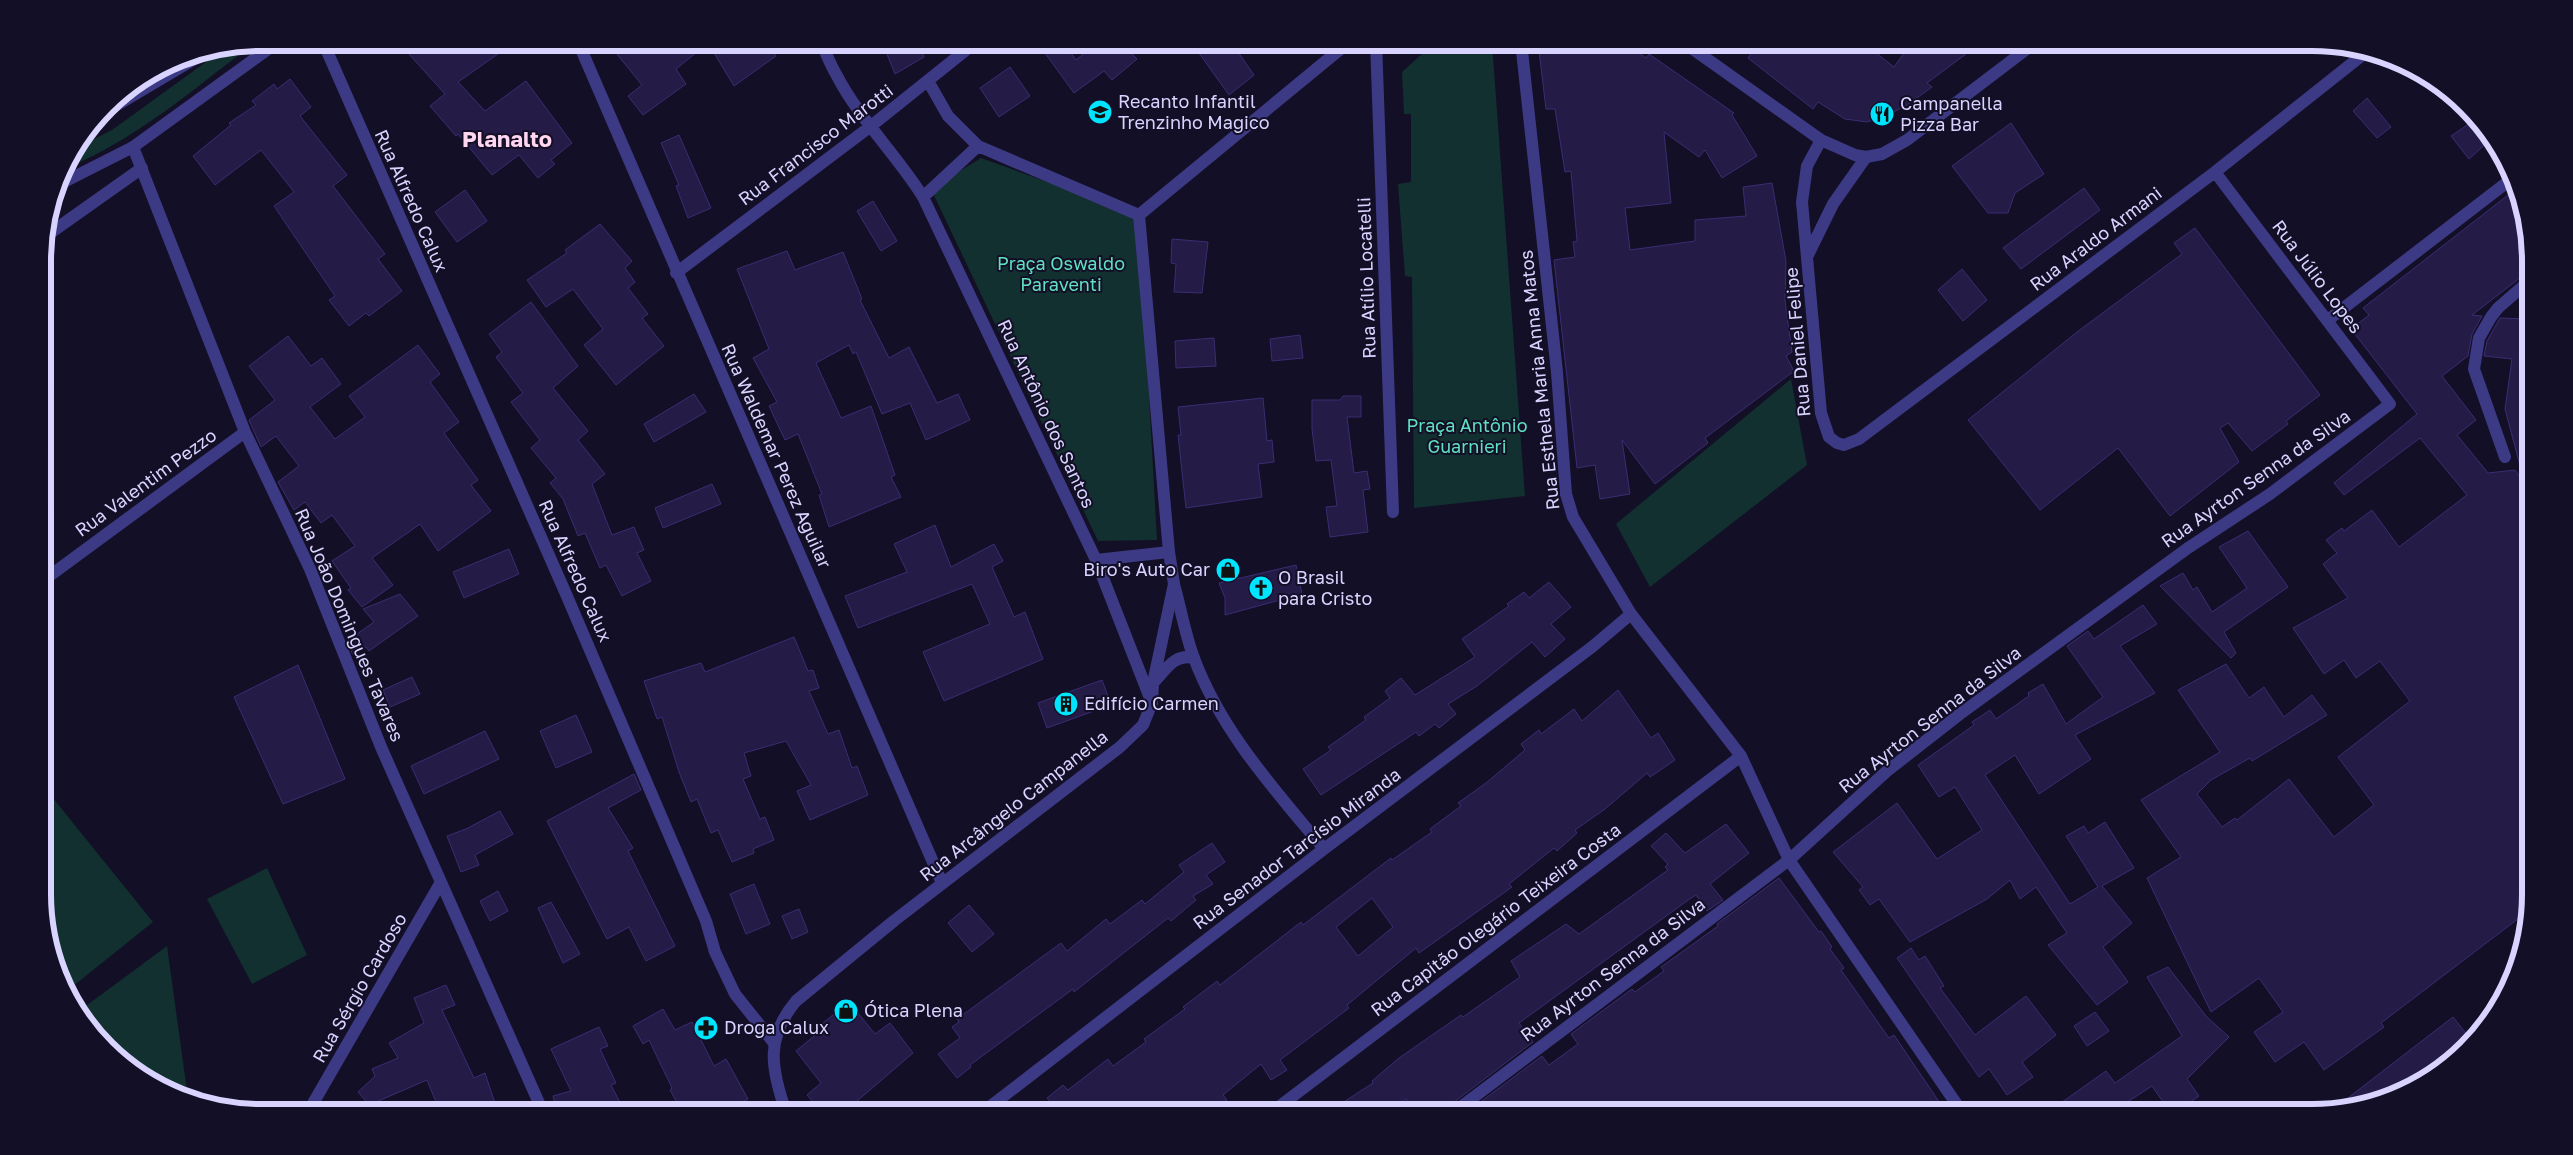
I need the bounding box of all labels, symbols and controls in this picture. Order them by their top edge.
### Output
street label: Rua Francisco Marotti [734,79,897,210]
place label: Recanto Infantil Trenzinho Magico [1118,90,1270,133]
place label: Campanella Pizza Bar [1900,92,2003,135]
school or university icon: Recanto Infantil Trenzinho Magico [1087,99,1113,125]
restaurant icon: Campanella Pizza Bar [1869,101,1895,127]
district label: Planalto [462,125,552,152]
street label: Rua Alfredo Calux [371,126,453,275]
street label: Rua Araldo Armani [2025,181,2166,295]
street label: Rua Atílio Locatelli [1352,197,1380,359]
street label: Rua Júlio Lopes [2268,215,2368,337]
street label: Rua Esthela Maria Anna Matos [1514,249,1564,511]
park label: Praça Oswaldo Paraventi [997,252,1125,295]
street label: Rua Daniel Felipe [1780,266,1814,418]
street label: Rua Antônio dos Santos [993,316,1100,511]
street label: Rua Waldemar Perez Aguilar [717,340,836,571]
street label: Rua Ayrton Senna da Silva [2157,405,2354,552]
park label: Praça Antônio Guarnieri [1407,414,1527,457]
street label: Rua Valentim Pezzo [70,424,220,541]
street label: Rua Alfredo Calux [535,496,617,645]
street label: Rua João Domingues Tavares [291,505,409,745]
shop icon: Biro's Auto Car [1215,557,1241,583]
place label: Biro's Auto Car [1083,558,1210,580]
place label: O Brasil para Cristo [1278,566,1372,609]
church icon: O Brasil para Cristo [1248,575,1274,601]
street label: Rua Ayrton Senna da Silva [1834,641,2025,797]
building icon: Edifício Carmen [1053,691,1079,717]
place label: Edifício Carmen [1084,692,1219,714]
street label: Rua Arcângelo Campanella [915,725,1112,885]
street label: Rua Senador Tarcísio Miranda [1188,763,1405,934]
street label: Rua Capitão Olegário Teixeira Costa [1366,818,1625,1020]
street label: Rua Ayrton Senna da Silva [1516,893,1709,1046]
street label: Rua Sérgio Cardoso [307,909,411,1066]
shop icon: Ótica Plena [833,998,859,1024]
place label: Ótica Plena [864,999,963,1021]
pharmacy icon: Droga Calux [693,1015,719,1041]
place label: Droga Calux [724,1016,829,1038]

